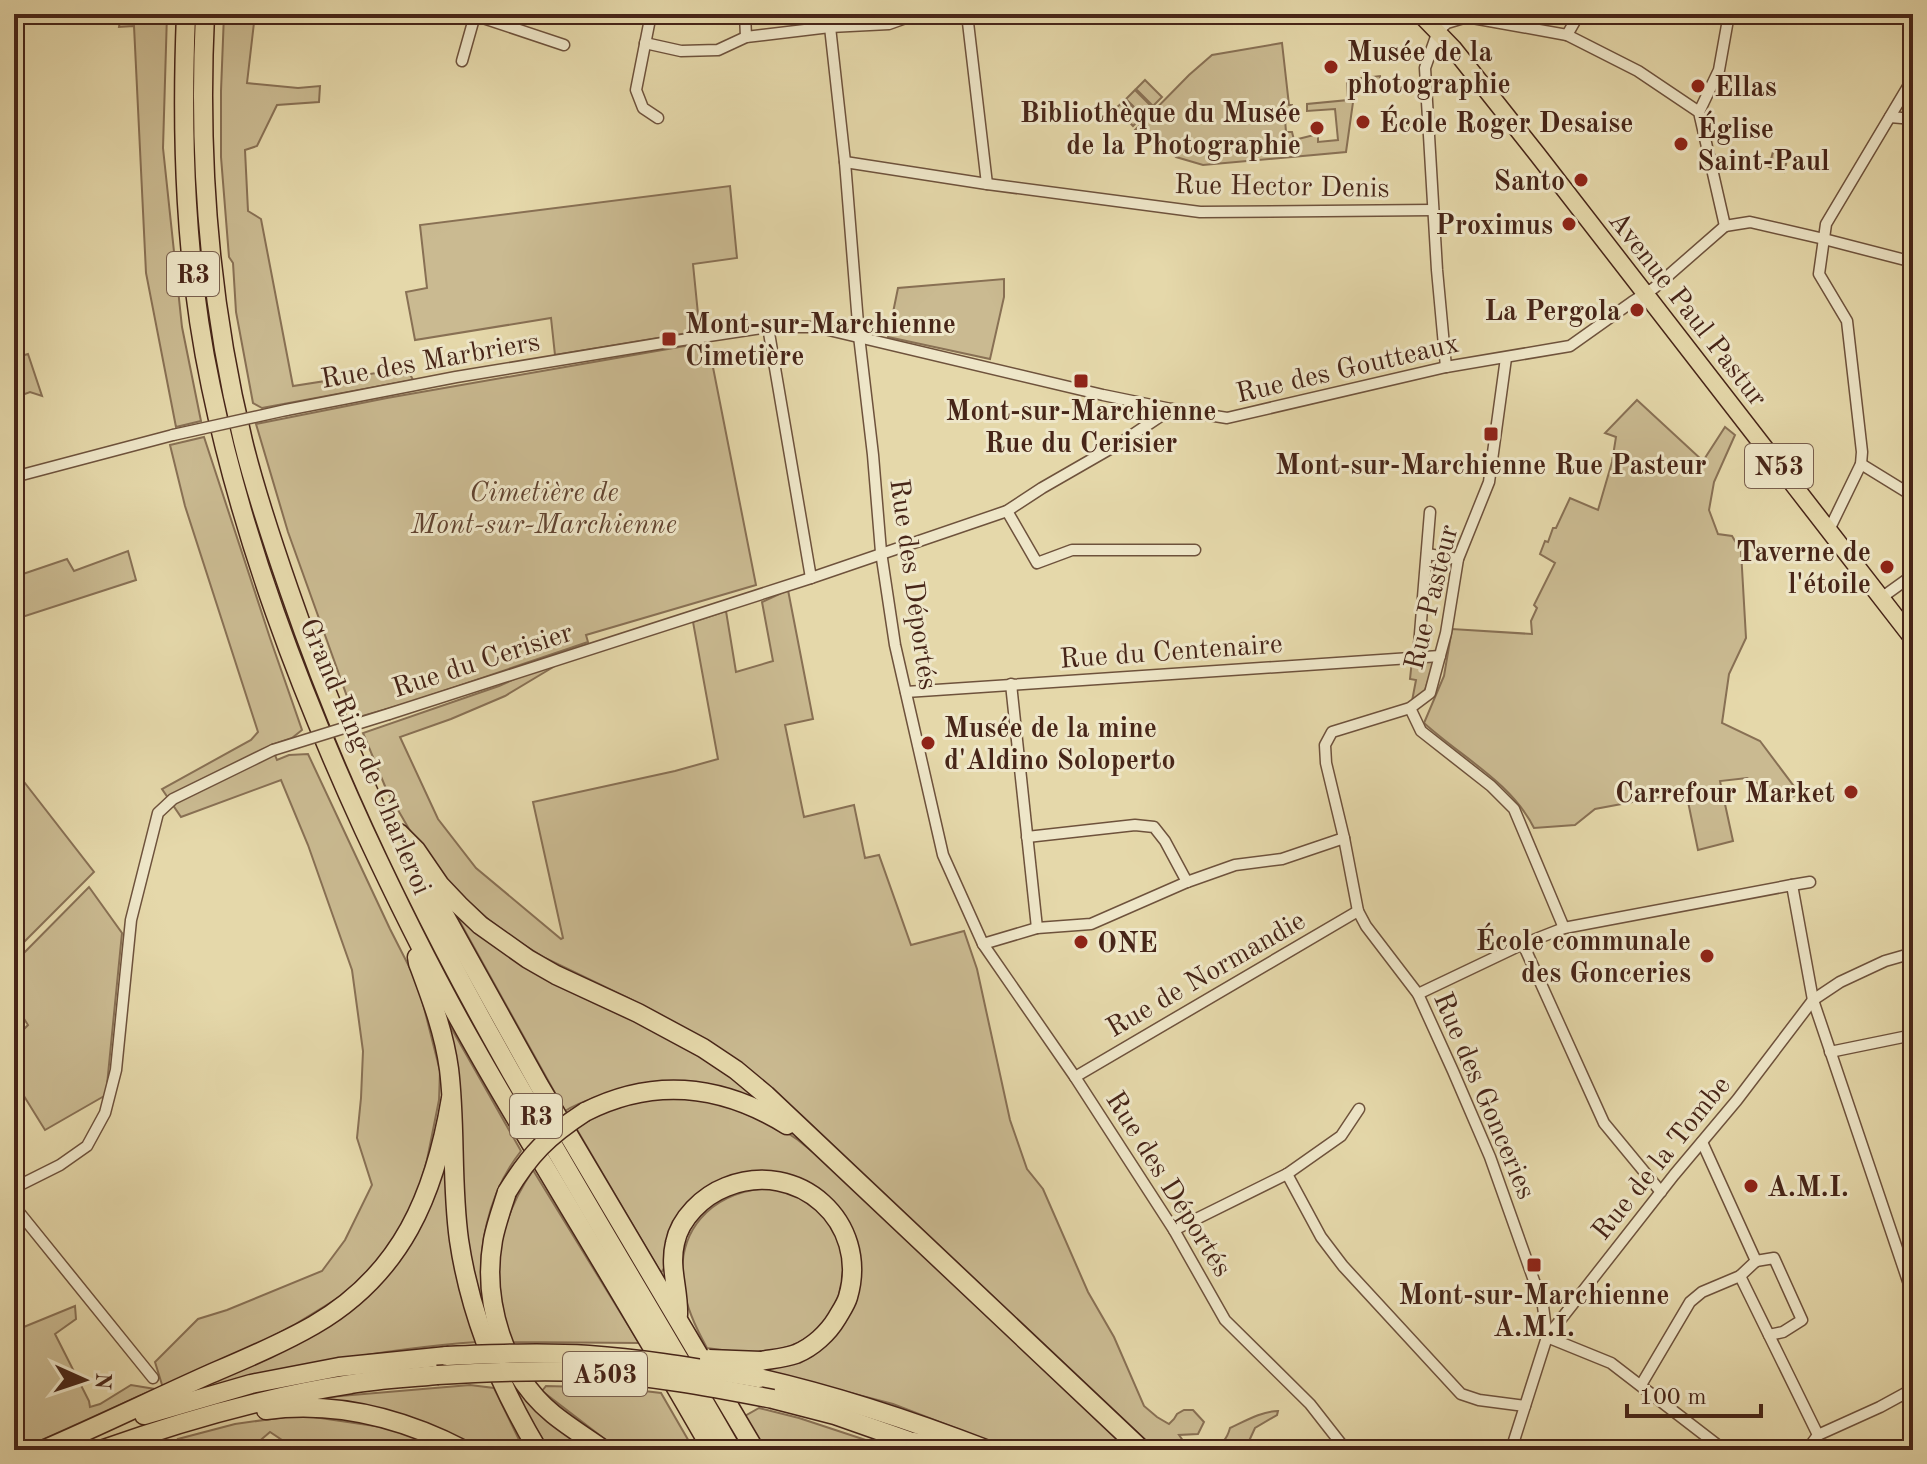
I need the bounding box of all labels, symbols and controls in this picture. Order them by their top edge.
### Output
place label: Musée de la photographie [1347,40,1511,100]
marker: Musée de la photographie [1322,58,1340,76]
place label: Ellas [1714,75,1777,103]
marker: Ellas [1689,77,1707,95]
place label: Bibliothèque du Musée de la Photographie [1020,101,1301,161]
place label: École Roger Desaise [1379,104,1634,139]
place label: Église Saint-Paul [1697,110,1830,177]
marker: École Roger Desaise [1354,113,1372,131]
marker: Bibliothèque du Musée de la Photographie [1308,119,1326,137]
marker: Église Saint-Paul [1672,135,1690,153]
place label: Santo [1494,169,1565,197]
marker: Santo [1572,171,1590,189]
street label: Rue Hector Denis [1174,172,1390,204]
street label: Avenue Paul Pastur [1602,207,1771,413]
place label: Proximus [1435,213,1553,241]
marker: Proximus [1560,215,1578,233]
road number: R3 [167,252,219,296]
place label: La Pergola [1484,299,1621,327]
marker: La Pergola [1628,301,1646,319]
place label: Mont-sur-Marchienne Cimetière [685,312,956,372]
street label: Rue des Marbriers [319,329,542,395]
marker: Mont-sur-Marchienne Cimetière [660,330,678,348]
street label: Rue des Goutteaux [1233,331,1462,409]
marker: Mont-sur-Marchienne Rue du Cerisier [1072,372,1090,390]
place label: Mont-sur-Marchienne Rue du Cerisier [945,399,1217,459]
marker: Mont-sur-Marchienne Rue Pasteur [1482,425,1500,443]
road number: N53 [1745,444,1813,488]
place label: Mont-sur-Marchienne Rue Pasteur [1275,453,1707,481]
street label: Rue des Déportés [883,477,941,692]
park label: Cimetière de Mont-sur-Marchienne [410,480,677,540]
street label: Rue Pasteur [1401,522,1464,673]
place label: Taverne de l'étoile [1736,540,1871,600]
marker: Taverne de l'étoile [1878,558,1896,576]
street label: Grand Ring de Charleroi [293,615,435,899]
street label: Rue du Cerisier [389,620,577,704]
street label: Rue du Centenaire [1059,631,1284,675]
place label: Musée de la mine d'Aldino Soloperto [944,716,1176,776]
marker: Musée de la mine d'Aldino Soloperto [919,734,937,752]
place label: Carrefour Market [1615,781,1835,809]
marker: Carrefour Market [1842,783,1860,801]
street label: Rue de Normandie [1102,907,1311,1044]
place label: École communale des Gonceries [1476,922,1691,989]
place label: ONE [1097,931,1158,959]
marker: ONE [1072,933,1090,951]
marker: École communale des Gonceries [1698,947,1716,965]
street label: Rue des Gonceries [1427,989,1539,1204]
street label: Rue de la Tombe [1588,1072,1737,1246]
street label: Rue des Déportés [1099,1087,1236,1282]
road number: R3 [510,1094,562,1138]
place label: A.M.I. [1767,1175,1849,1203]
marker: A.M.I. [1742,1177,1760,1195]
marker: Mont-sur-Marchienne A.M.I. [1525,1256,1543,1274]
place label: Mont-sur-Marchienne A.M.I. [1398,1283,1670,1343]
north arrow [44,1340,124,1420]
road number: A503 [563,1352,647,1396]
scale bar [1627,1368,1761,1418]
text: N [91,1372,113,1390]
text: 100 m [1639,1386,1707,1410]

